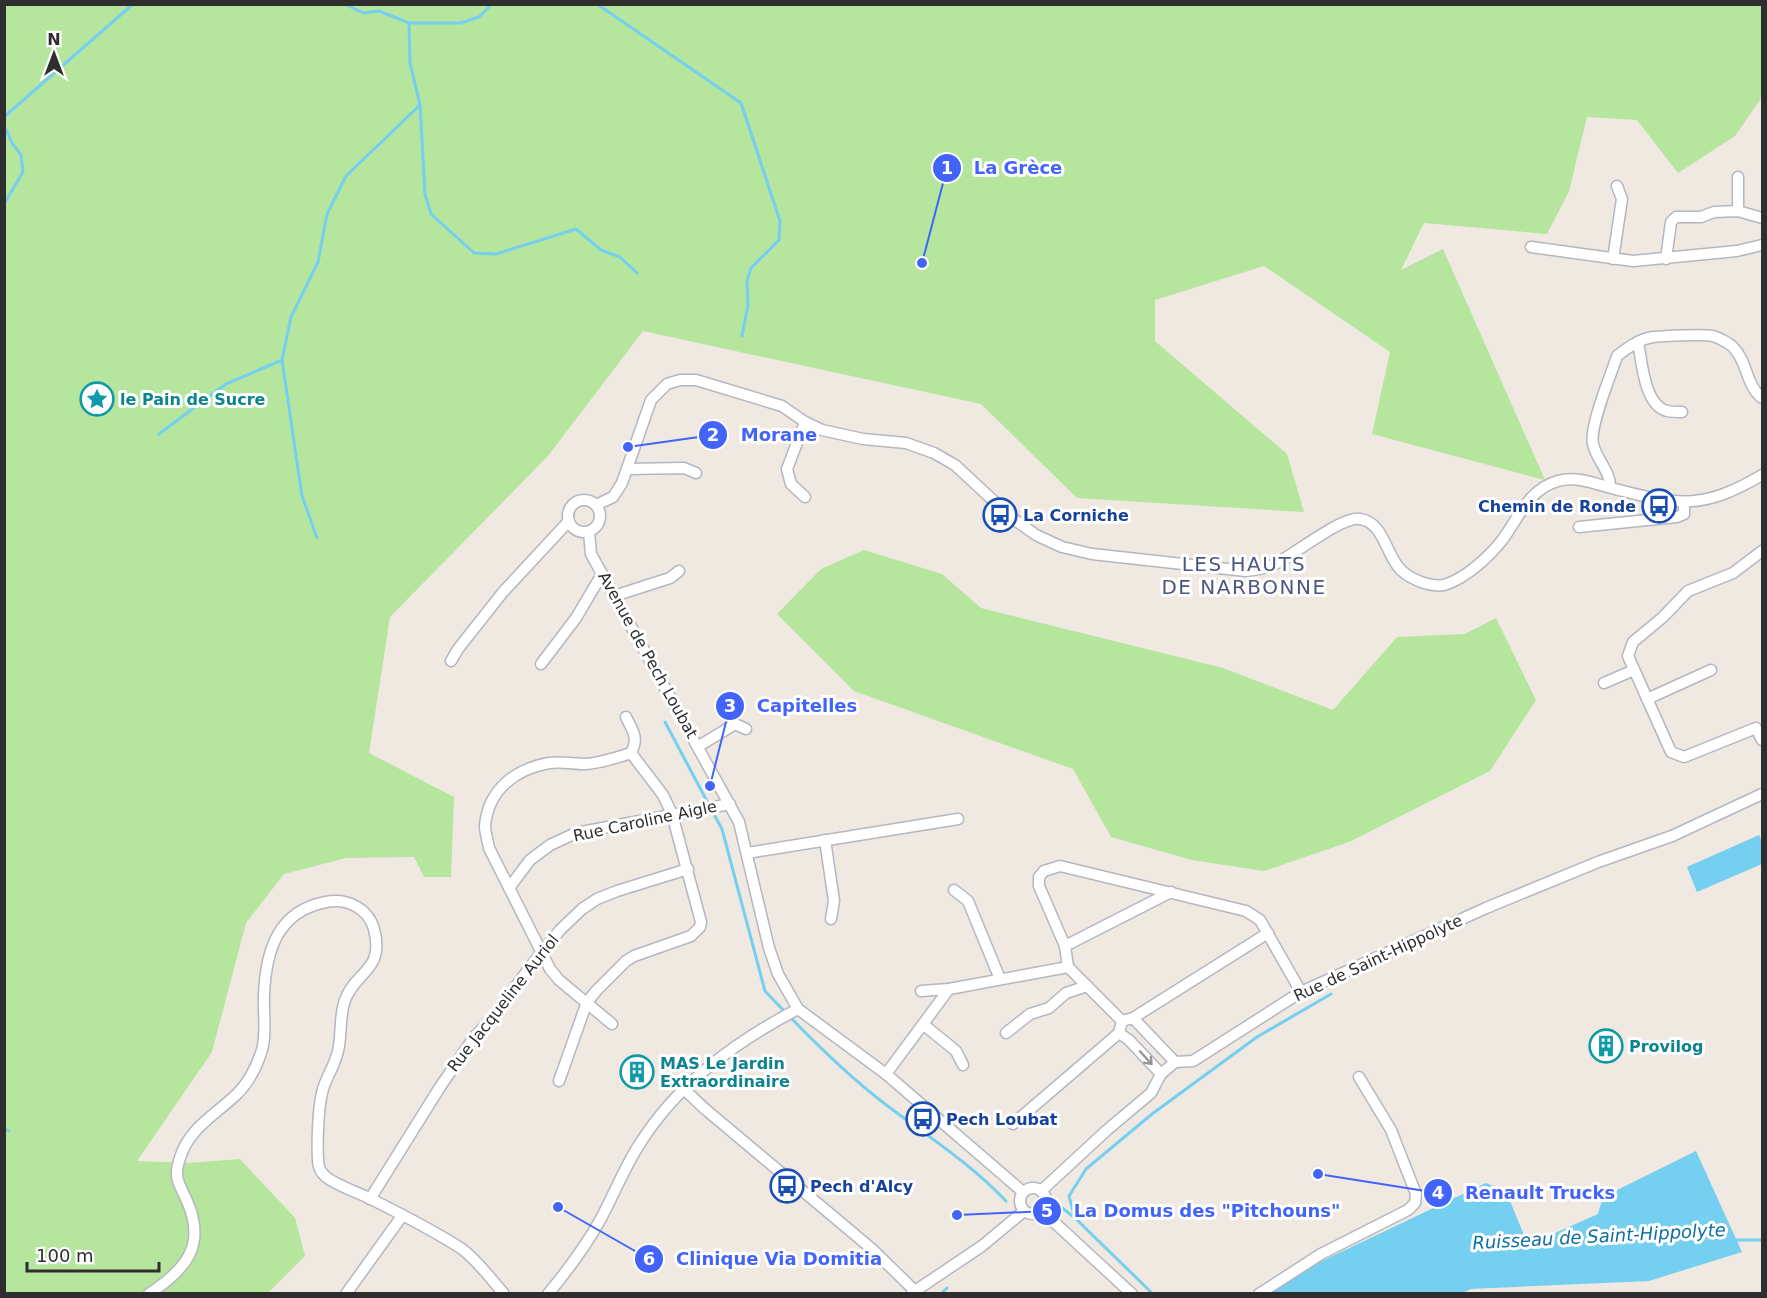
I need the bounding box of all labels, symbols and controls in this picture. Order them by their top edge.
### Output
north arrow [24,24,84,84]
text: N [47,30,61,49]
callout: La Grèce [932,150,1074,186]
text: 1 [941,157,953,178]
text: La Grèce [974,157,1062,178]
place icon: le Pain de Sucre [79,381,115,417]
place label: le Pain de Sucre [120,390,266,409]
callout: Morane [698,417,829,453]
text: 2 [707,424,719,445]
text: Morane [741,424,817,445]
bus stop icon: Chemin de Ronde [1641,488,1677,524]
bus stop icon: La Corniche [982,497,1018,533]
place label: Chemin de Ronde [1478,497,1636,516]
place label: La Corniche [1023,506,1129,525]
district label: LES HAUTS DE NARBONNE [1161,552,1327,599]
street label: Avenue de Pech Loubat [594,568,702,742]
callout: Capitelles [715,688,869,724]
text: 3 [724,695,736,716]
text: Capitelles [757,695,857,716]
street label: Rue Caroline Aigle [571,797,719,845]
street label: Rue de Saint-Hippolyte [1291,911,1465,1005]
street label: Rue Jacqueline Auriol [443,930,563,1076]
building icon: Provilog [1588,1028,1624,1064]
place label: Provilog [1629,1037,1703,1056]
one-way arrow [1139,1050,1153,1065]
building icon: MAS Le Jardin Extraordinaire [619,1054,655,1090]
place label: MAS Le Jardin Extraordinaire [660,1054,790,1091]
bus stop icon: Pech Loubat [905,1101,941,1137]
place label: Pech Loubat [946,1110,1058,1129]
bus stop icon: Pech d'Alcy [769,1168,805,1204]
callout: Renault Trucks [1423,1175,1627,1211]
place label: Pech d'Alcy [810,1177,914,1196]
text: 4 [1432,1182,1444,1203]
text: Renault Trucks [1465,1182,1615,1203]
callout: La Domus des "Pitchouns" [1032,1193,1353,1229]
text: 5 [1041,1200,1053,1221]
text: La Domus des "Pitchouns" [1074,1200,1340,1221]
water label: Ruisseau de Saint-Hippolyte [1472,1219,1726,1253]
scale bar [27,1235,159,1273]
callout: Clinique Via Domitia [634,1241,894,1277]
text: 100 m [36,1245,94,1266]
text: 6 [643,1248,655,1269]
text: Clinique Via Domitia [676,1248,882,1269]

